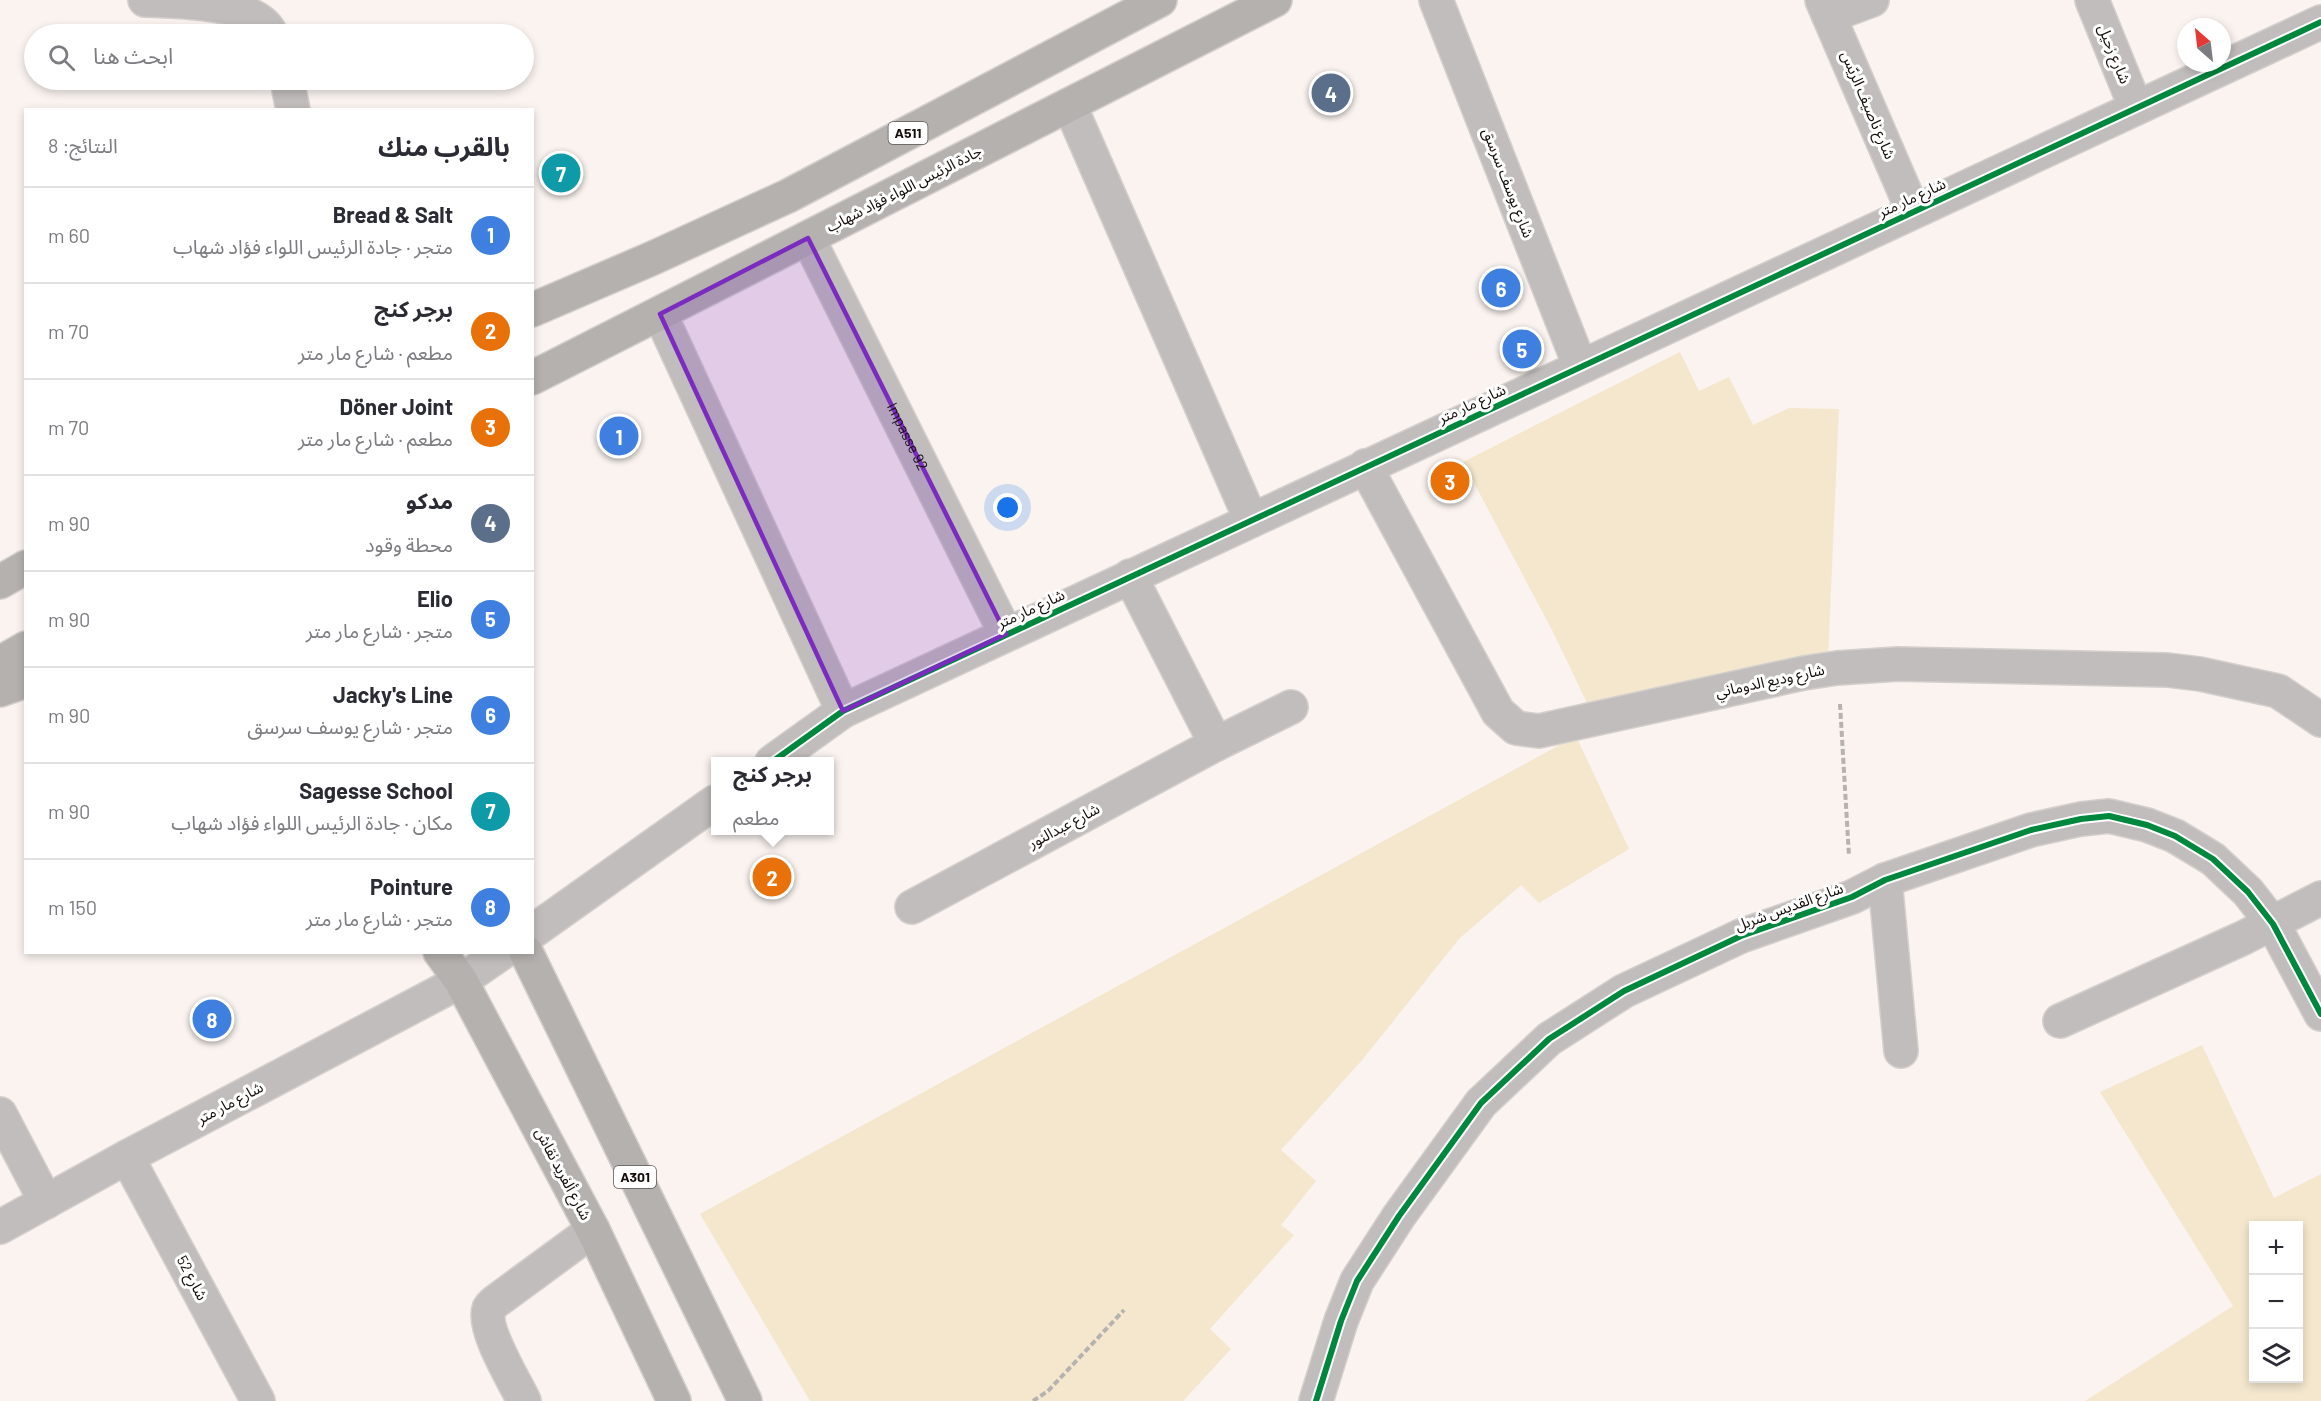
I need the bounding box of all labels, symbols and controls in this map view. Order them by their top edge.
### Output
north arrow [2177,18,2231,72]
street label: شارع زحيل [2091,21,2135,88]
search box [24,24,534,90]
icon: search [45,41,78,74]
text: ابحث هنا [93,42,173,68]
street label: شارع ناصيف الريّس [1834,48,1900,163]
pin: 4 [1312,70,1350,116]
road number: A511 [888,122,928,144]
street label: شارع يوسف سرسق [1476,125,1538,242]
text: بالقرب منك [378,130,510,161]
text: النتائج: 8 [48,133,118,157]
street label: جادة الرئيس اللواء فؤاد شهاب [823,141,985,236]
pin: 7 [542,150,580,195]
street label: شارع مار متر [1874,174,1950,225]
text: Bread & Salt [333,201,453,227]
text: 60 m [48,223,90,247]
text: 1 [487,223,494,247]
text: متجر · جادة الرئيس اللواء فؤاد شهاب [173,234,453,258]
pin: 6 [1482,266,1520,310]
text: برجر كنج [374,295,453,321]
text: 70 m [48,319,89,343]
text: 2 [485,319,496,343]
pin: 5 [1502,326,1541,372]
text: مطعم · شارع مار متر [298,340,453,364]
street label: شارع مار متر [1434,380,1510,431]
text: Döner Joint [339,393,453,419]
street label: Impasse 92 [884,399,933,473]
pin: 1 [600,414,638,458]
text: 70 m [48,415,89,439]
text: 3 [485,415,496,439]
text: مطعم · شارع مار متر [298,426,453,450]
pin: 3 [1430,458,1470,504]
text: مدكو [406,487,453,513]
your location [993,493,1022,522]
text: 90 m [48,511,90,535]
text: 4 [484,511,497,535]
text: محطة وقود [365,532,453,556]
text: Elio [417,585,453,611]
street label: شارع مار متر [993,585,1069,636]
text: 90 m [48,607,90,631]
text: 5 [485,607,496,631]
text: متجر · شارع مار متر [306,618,453,642]
street label: شارع وديع الدوماني [1714,660,1827,704]
text: Jacky's Line [333,681,453,707]
text: 90 m [48,703,90,727]
text: 6 [485,703,496,727]
text: متجر · شارع يوسف سرسق [247,714,453,738]
popup [711,757,834,835]
text: برجر كنج [733,760,812,786]
text: Sagesse School [299,777,453,803]
text: 90 m [48,799,90,823]
text: 7 [486,799,495,823]
street label: شارع عبدالنور [1024,799,1104,855]
text: مطعم [733,805,779,829]
text: مكان · جادة الرئيس اللواء فؤاد شهاب [171,810,453,834]
pin: 2 [752,854,792,900]
text: Pointure [370,873,453,899]
street label: شارع القديس شربل [1732,878,1847,938]
text: 150 m [48,895,97,919]
text: 8 [485,895,496,919]
text: متجر · شارع مار متر [306,906,453,930]
pin: 8 [192,996,232,1042]
street label: شارع مار متر [192,1077,268,1131]
street label: شارع ألفريد نقاش [528,1124,596,1225]
road number: A301 [614,1166,656,1188]
map controls [2249,1221,2303,1383]
button: + [2249,1221,2303,1275]
street label: شارع 52 [170,1252,212,1305]
button: − [2249,1275,2303,1329]
button: layers [2249,1329,2303,1383]

